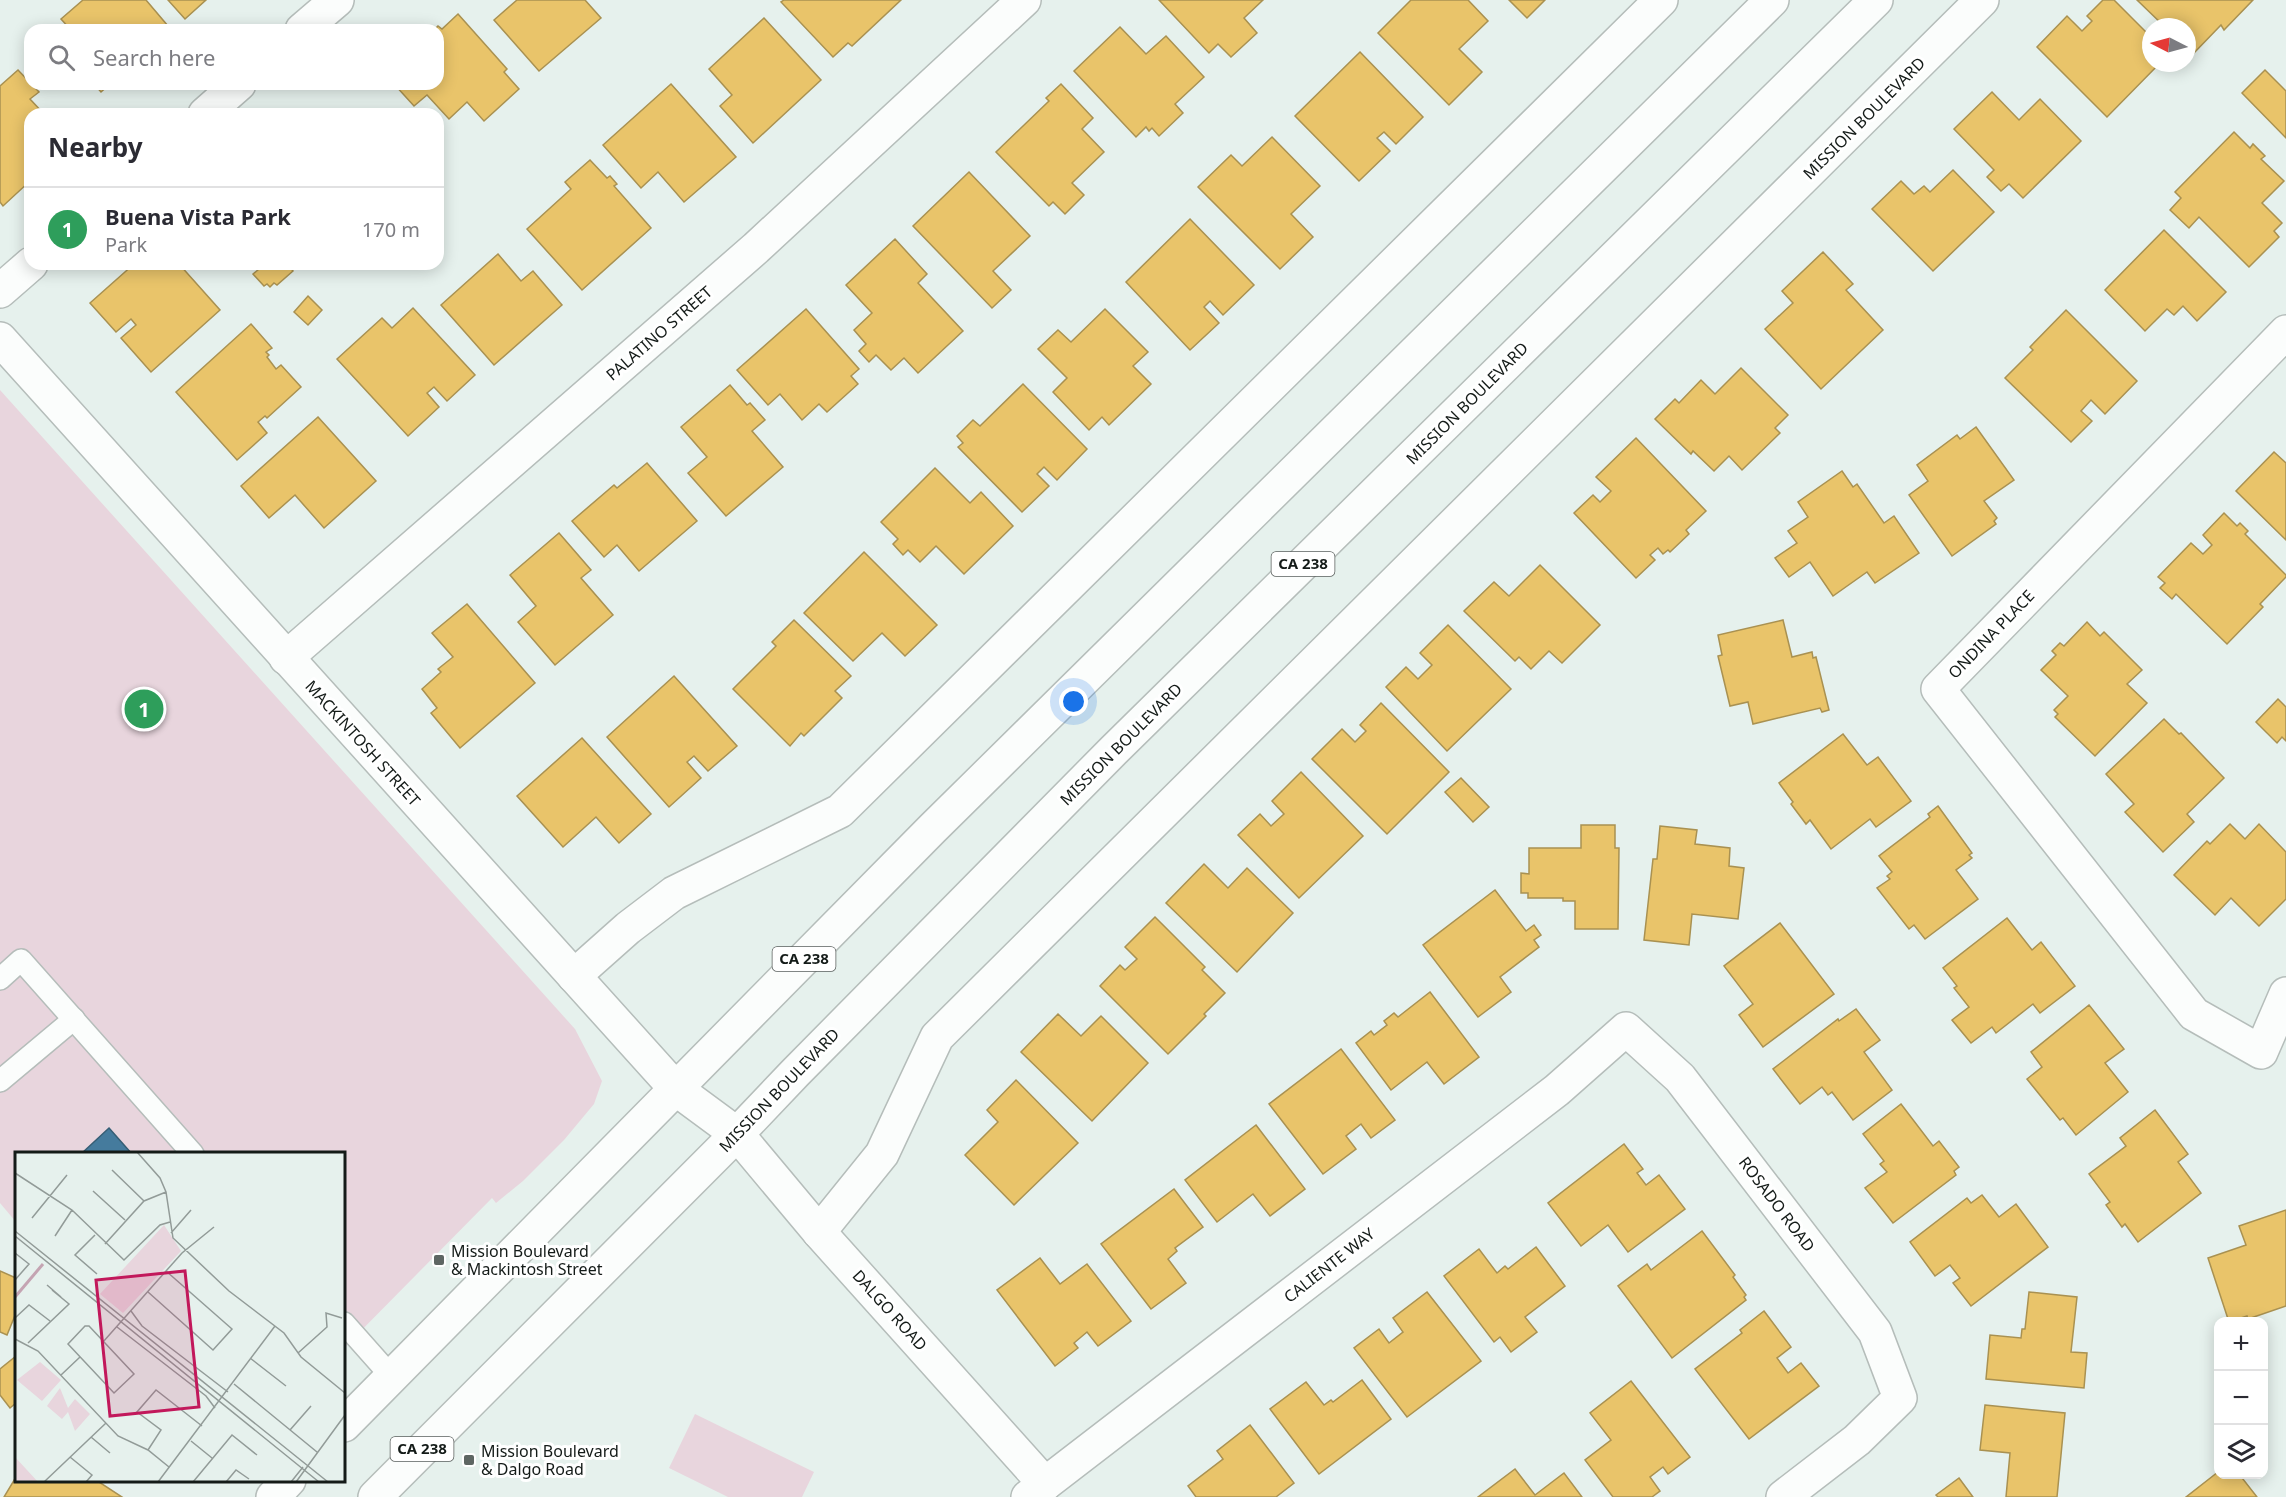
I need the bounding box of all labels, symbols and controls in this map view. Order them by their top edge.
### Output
north arrow [2142,18,2196,72]
search box [24,24,444,90]
icon: search [45,41,78,74]
text: Search here [93,42,215,72]
street label: MISSION BOULEVARD [1798,52,1930,184]
text: Nearby [48,129,143,165]
text: Buena Vista Park [105,201,291,231]
text: 1 [62,216,73,243]
text: 170 m [362,216,420,243]
text: Park [105,231,147,258]
street label: PALATINO STREET [601,281,717,385]
street label: MISSION BOULEVARD [1401,337,1533,469]
road number: CA 238 [1272,552,1334,576]
street label: ONDINA PLACE [1943,585,2039,683]
street label: MACKINTOSH STREET [301,675,426,811]
street label: MISSION BOULEVARD [1055,678,1187,810]
pin: 1 [124,686,164,732]
your location [1059,687,1088,716]
road number: CA 238 [772,947,836,971]
street label: MISSION BOULEVARD [714,1023,844,1157]
inset map [15,1152,345,1482]
street label: ROSADO ROAD [1734,1152,1820,1256]
street label: CALIENTE WAY [1279,1222,1380,1307]
place label: Mission Boulevard & Mackintosh Street [451,1240,603,1280]
marker: Mission Boulevard & Mackintosh Street [432,1253,446,1267]
street label: DALGO ROAD [848,1265,932,1355]
map controls [2214,1317,2268,1479]
button: + [2214,1317,2268,1371]
button: − [2214,1371,2268,1425]
button: layers [2214,1425,2268,1479]
road number: CA 238 [390,1437,454,1461]
place label: Mission Boulevard & Dalgo Road [481,1440,619,1480]
marker: Mission Boulevard & Dalgo Road [462,1453,476,1467]

